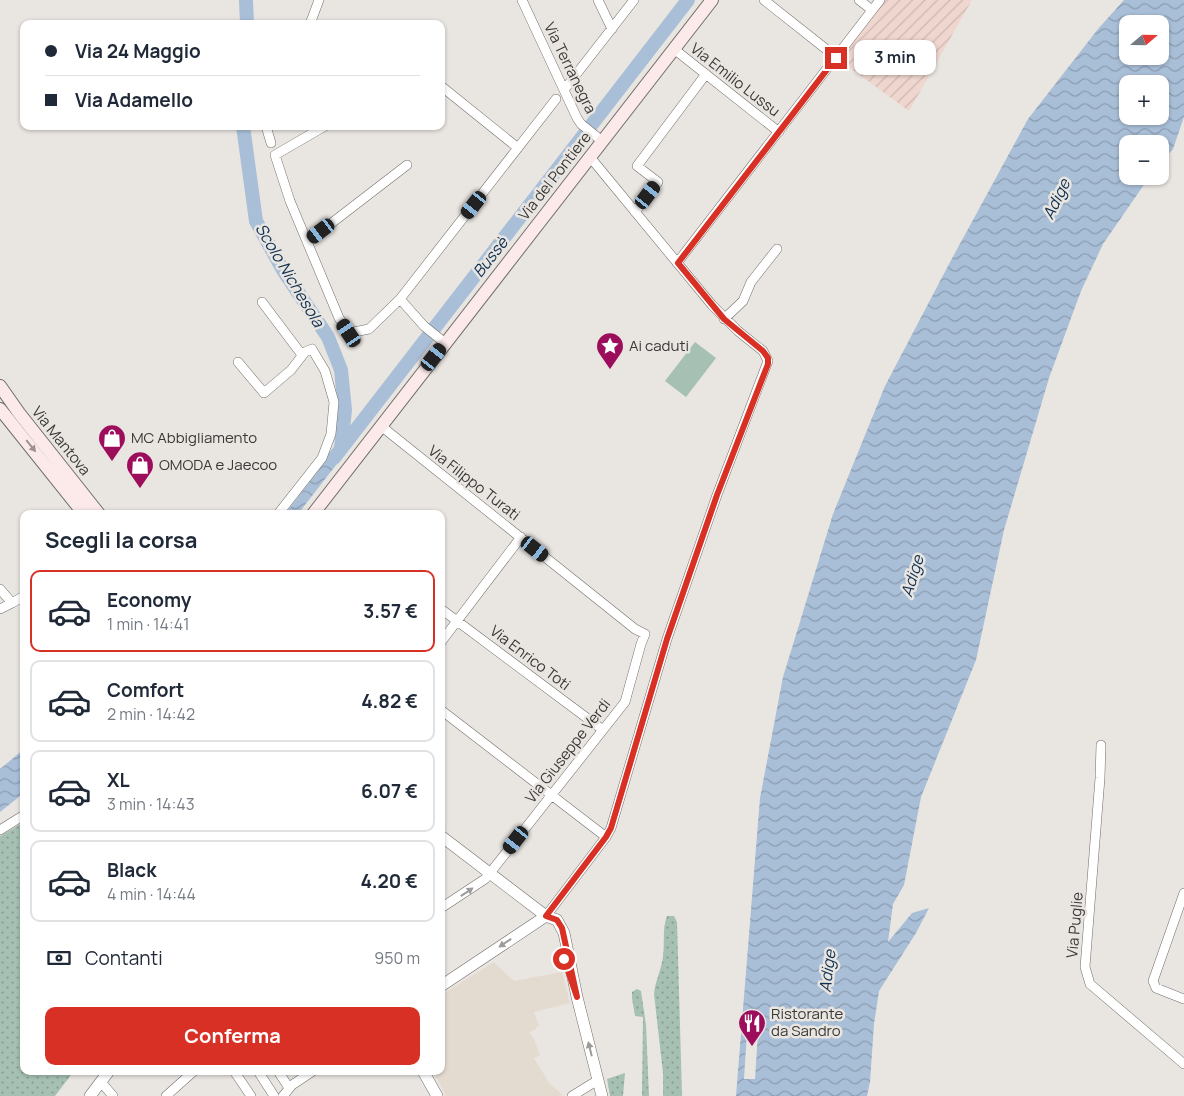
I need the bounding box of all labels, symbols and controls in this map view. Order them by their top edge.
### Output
north arrow [1119,15,1169,65]
map controls [1119,15,1169,185]
street label: Via Terranegra [539,19,602,117]
text: Via 24 Maggio [75,38,201,64]
street label: Via Emilio Lussu [686,38,785,121]
callout: 3 min [854,40,936,76]
text: 3 min [874,46,916,68]
route end [825,47,847,69]
button: + [1119,75,1169,125]
text: Via Adamello [75,87,193,113]
street label: Via del Pontiere [513,127,596,224]
button: − [1119,135,1169,185]
water label: Adige [1037,174,1076,223]
car [632,179,663,211]
car [458,189,489,221]
car [304,216,337,246]
water label: Scolo Nichesola [250,219,330,332]
water label: Bussè [467,231,514,282]
car [334,316,363,350]
place icon: Ai caduti [595,331,625,370]
place label: Ai caduti [629,335,689,356]
car [418,341,449,373]
street label: Via Mantova [27,402,96,480]
shop icon: MC Abbigliamento [97,423,127,462]
place label: MC Abbigliamento [131,427,257,448]
one-way arrow [25,440,36,453]
street label: Via Filippo Turati [424,440,525,525]
shop icon: OMODA e Jaecoo [125,450,155,489]
place label: OMODA e Jaecoo [159,454,277,475]
text: Scegli la corsa [45,525,197,555]
car [518,534,551,564]
water label: Adige [895,551,929,599]
text: Economy [107,587,191,613]
icon: car [47,589,92,634]
text: 3.57 € [363,598,418,624]
text: 1 min · 14:41 [107,613,189,635]
street label: Via Enrico Toti [486,620,575,695]
text: Comfort [107,677,184,703]
icon: car [47,679,92,724]
text: 4.82 € [361,688,418,714]
street label: Via Giuseppe Verdi [520,694,615,807]
text: 2 min · 14:42 [107,703,195,725]
text: XL [107,767,130,793]
icon: car [47,769,92,814]
text: 6.07 € [361,778,418,804]
text: 3 min · 14:43 [107,793,195,815]
car [500,824,531,856]
text: Black [107,857,156,883]
icon: car [47,859,92,904]
text: 4.20 € [360,868,418,894]
text: 4 min · 14:44 [107,883,196,905]
one-way arrow [460,887,473,897]
street label: Via Puglie [1061,891,1088,959]
one-way arrow [499,938,512,948]
icon: cash [45,944,73,972]
text: Contanti [85,945,163,971]
text: 950 m [374,947,420,969]
water label: Adige [814,947,841,993]
route start [553,948,575,970]
place label: Ristorante da Sandro [771,1003,843,1041]
button: Conferma [45,1007,420,1065]
restaurant icon: Ristorante da Sandro [737,1008,767,1047]
one-way arrow [586,1041,594,1056]

